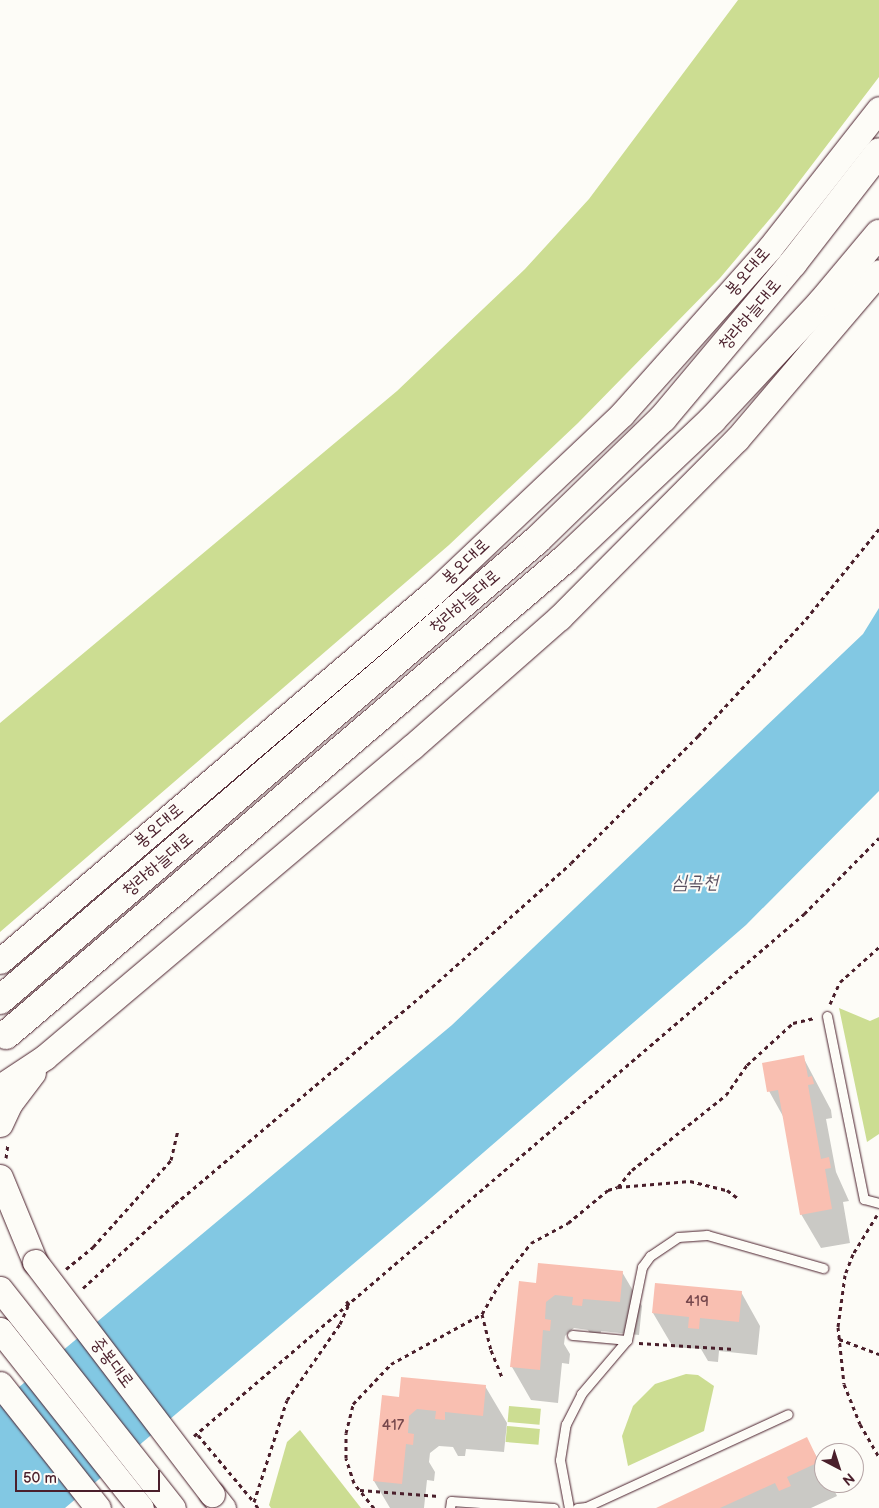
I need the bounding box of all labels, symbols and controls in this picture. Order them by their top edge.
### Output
street label: 봉오대로 [721,243,775,301]
street label: 청라하늘대로 [714,275,786,355]
street label: 봉오대로 [437,534,495,590]
street label: 청라하늘대로 [425,565,505,639]
street label: 봉오대로 [130,799,188,853]
street label: 청라하늘대로 [118,828,198,902]
water label: 심곡천 [672,872,718,894]
house number: 419 [685,1293,709,1311]
street label: 중봉대로 [86,1333,138,1393]
house number: 417 [382,1417,404,1435]
north arrow [814,1443,864,1493]
scale bar [18,1460,162,1492]
text: 50 m [23,1469,57,1488]
text: N [839,1469,858,1489]

